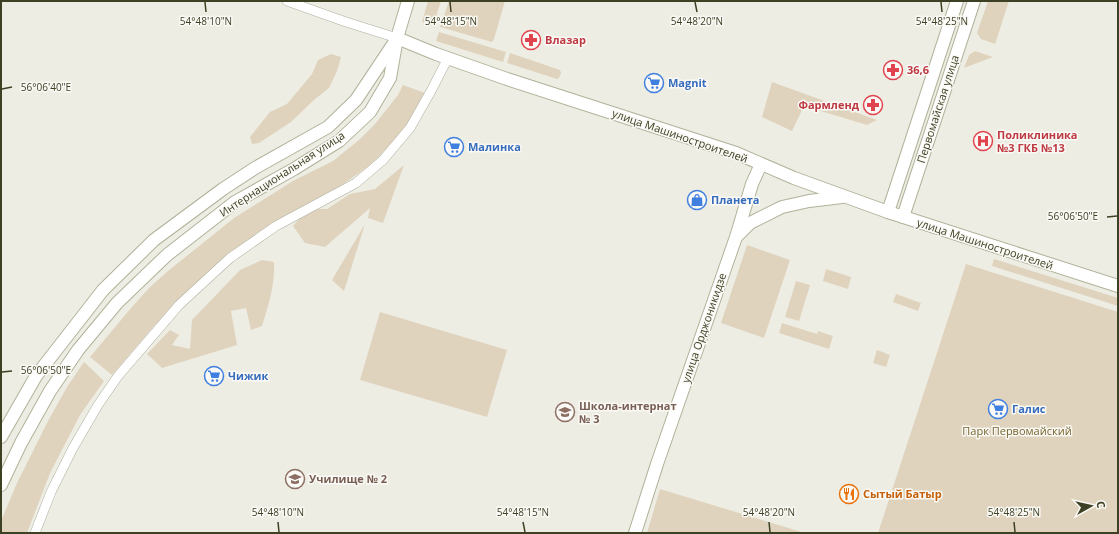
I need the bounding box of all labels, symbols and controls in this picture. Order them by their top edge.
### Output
text: 54°48'10"N [180,14,232,28]
text: 54°48'15"N [425,14,477,28]
text: 54°48'20"N [671,14,723,28]
text: 54°48'25"N [916,14,968,28]
pharmacy icon: Влазар [520,29,542,51]
place label: Влазар [545,32,586,47]
street label: Первомайская улица [913,53,962,165]
pharmacy icon: 36,6 [882,59,904,81]
place label: 36,6 [907,62,929,77]
supermarket icon: Magnit [643,72,665,94]
place label: Magnit [668,75,707,90]
text: 56°06'40"E [21,80,71,94]
pharmacy icon: Фармленд [862,94,884,116]
place label: Фармленд [798,97,860,112]
street label: улица Машиностроителей [610,105,750,166]
street label: Интернациональная улица [216,127,347,220]
place label: Поликлиника №3 ГКБ №13 [997,127,1078,155]
hospital icon: Поликлиника №3 ГКБ №13 [972,130,994,152]
supermarket icon: Малинка [443,136,465,158]
place label: Малинка [468,139,521,154]
shop icon: Планета [686,189,708,211]
place label: Планета [711,192,759,207]
text: 56°06'50"E [1048,209,1098,223]
street label: улица Машиностроителей [915,214,1055,273]
street label: улица Орджоникидзе [678,271,729,385]
text: 56°06'50"E [21,363,71,377]
supermarket icon: Чижик [203,365,225,387]
place label: Чижик [228,368,268,383]
place label: Школа-интернат № 3 [579,398,677,426]
supermarket icon: Галис [987,398,1009,420]
school or university icon: Школа-интернат № 3 [554,401,576,423]
place label: Галис [1012,401,1046,416]
park label: Парк Первомайский [962,423,1072,438]
school or university icon: Училище № 2 [284,468,306,490]
place label: Училище № 2 [309,471,387,486]
restaurant icon: Сытый Батыр [838,483,860,505]
place label: Сытый Батыр [863,486,942,501]
north arrow [1071,486,1111,526]
text: С [1093,500,1109,509]
text: 54°48'10"N [252,505,304,519]
text: 54°48'15"N [497,505,549,519]
text: 54°48'20"N [743,505,795,519]
text: 54°48'25"N [988,505,1040,519]

